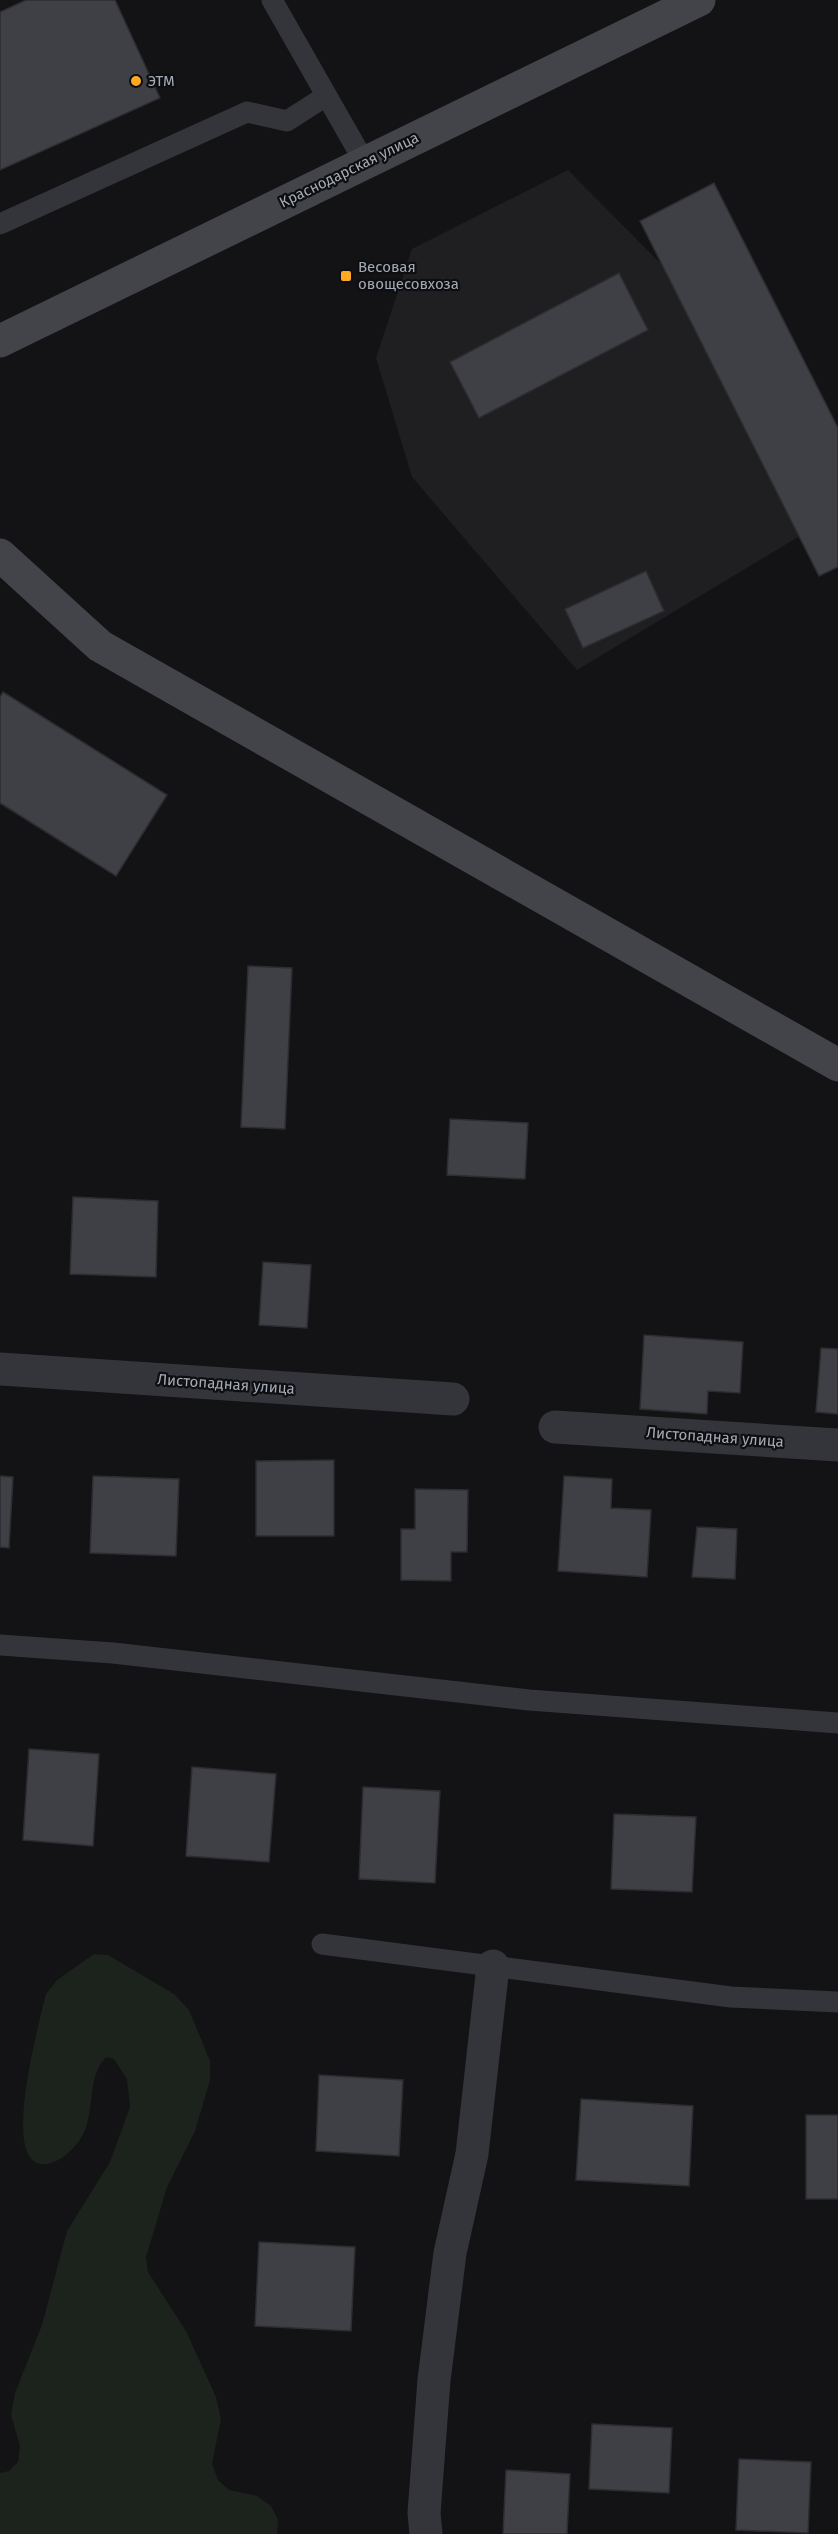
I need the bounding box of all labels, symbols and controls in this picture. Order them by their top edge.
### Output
place label: ЭТМ [148,72,175,90]
marker: ЭТМ [129,74,143,88]
street label: Краснодарская улица [276,128,422,212]
place label: Весовая овощесовхоза [358,258,459,293]
marker: Весовая овощесовхоза [339,269,353,283]
street label: Листопадная улица [157,1370,295,1398]
street label: Листопадная улица [646,1423,784,1451]

